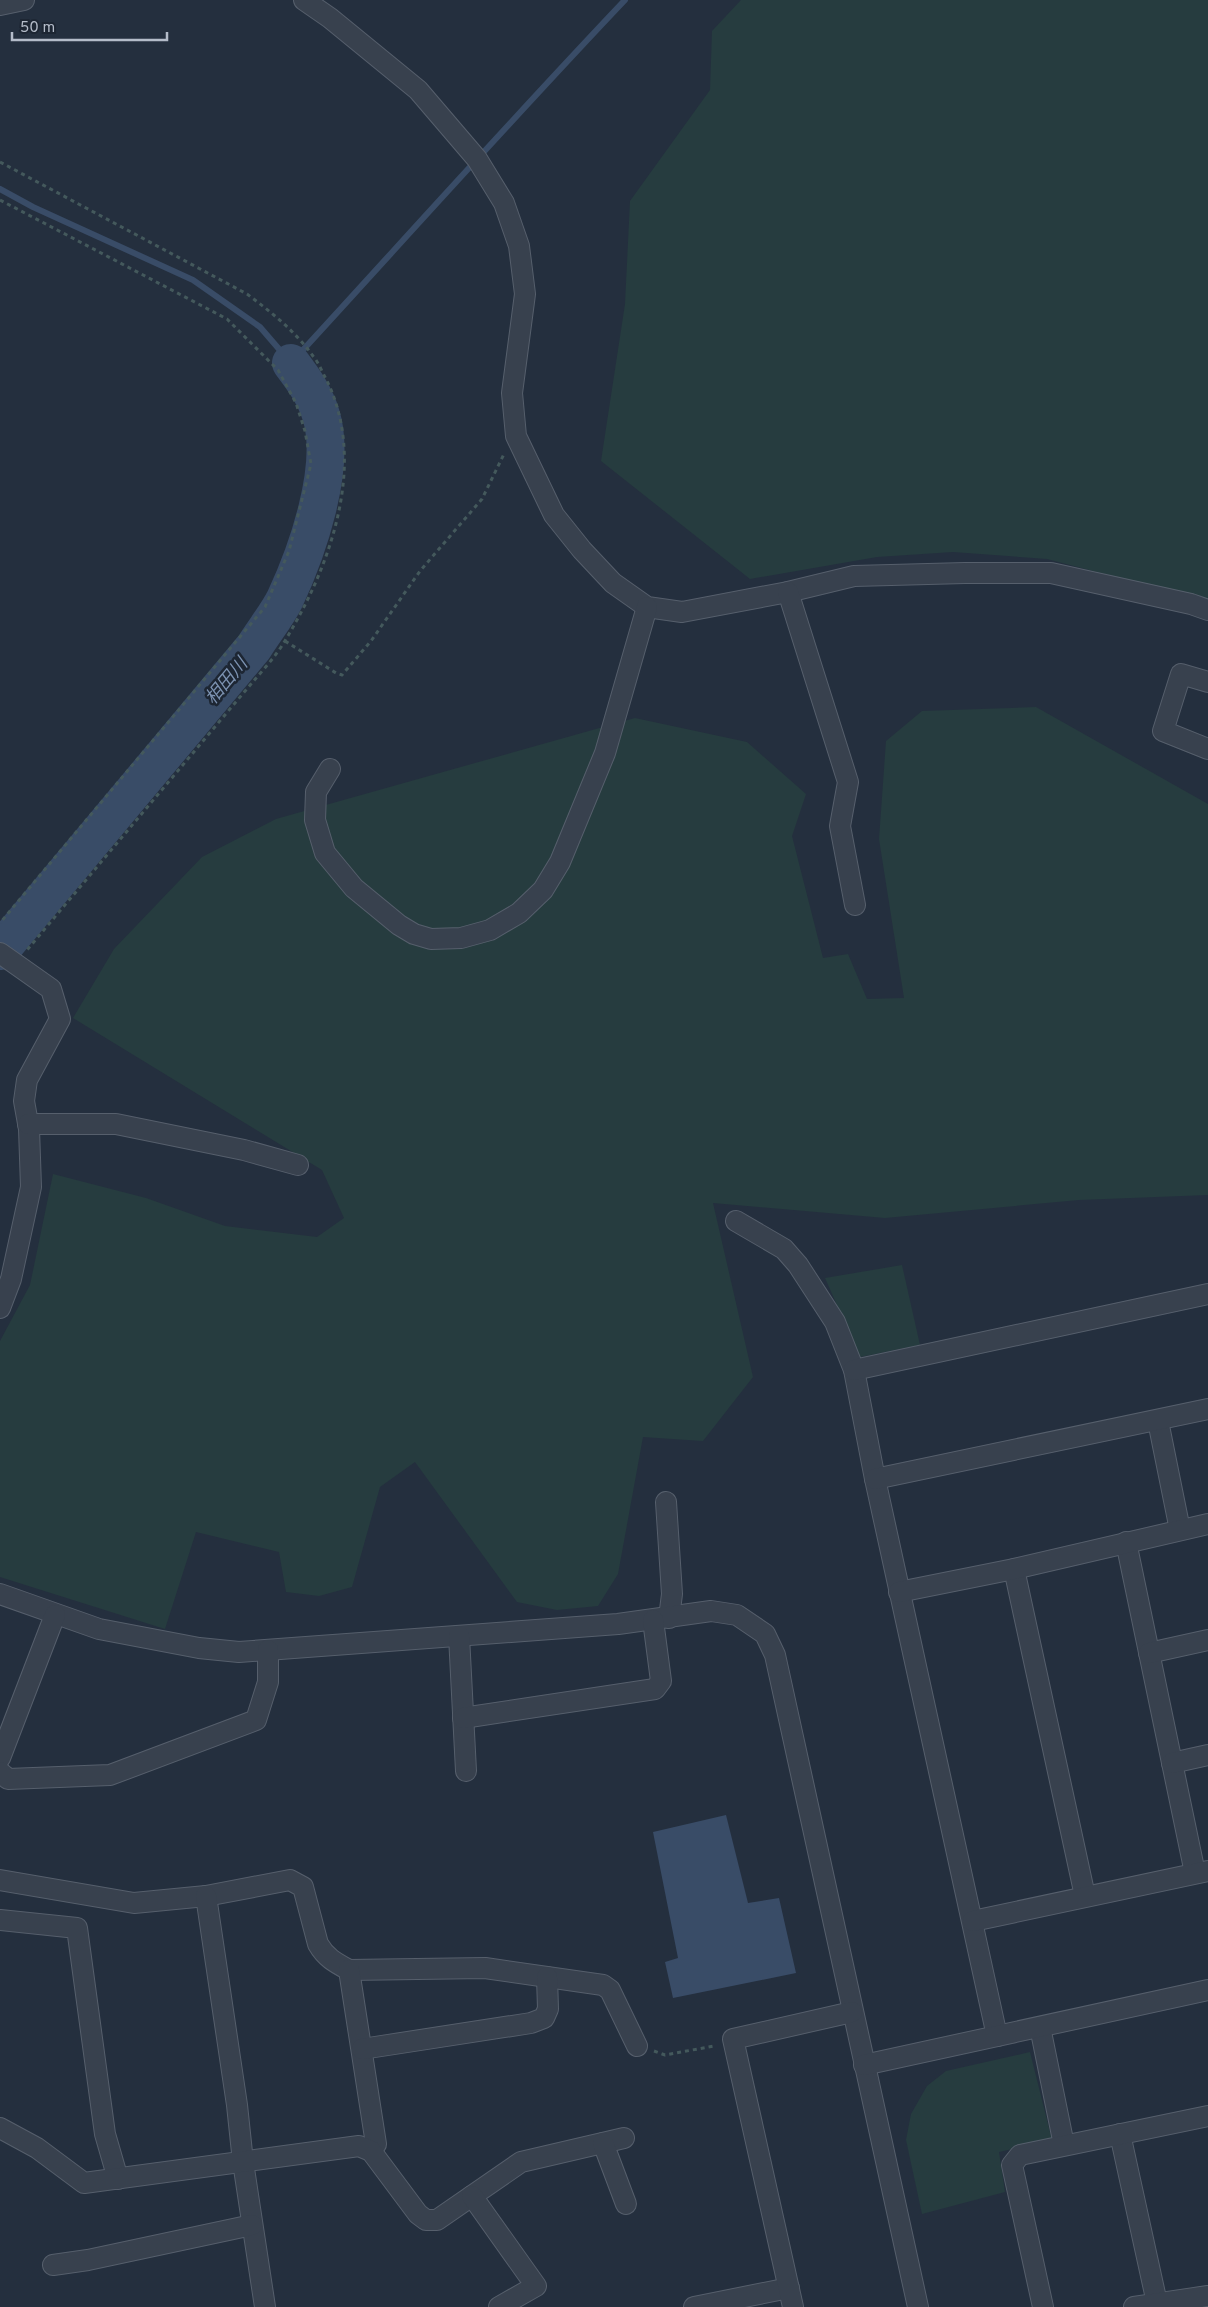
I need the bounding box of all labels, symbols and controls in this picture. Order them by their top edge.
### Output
scale bar [12,10,168,42]
text: 50 m [20,19,55,38]
water label: 相田川 [201,652,255,710]

